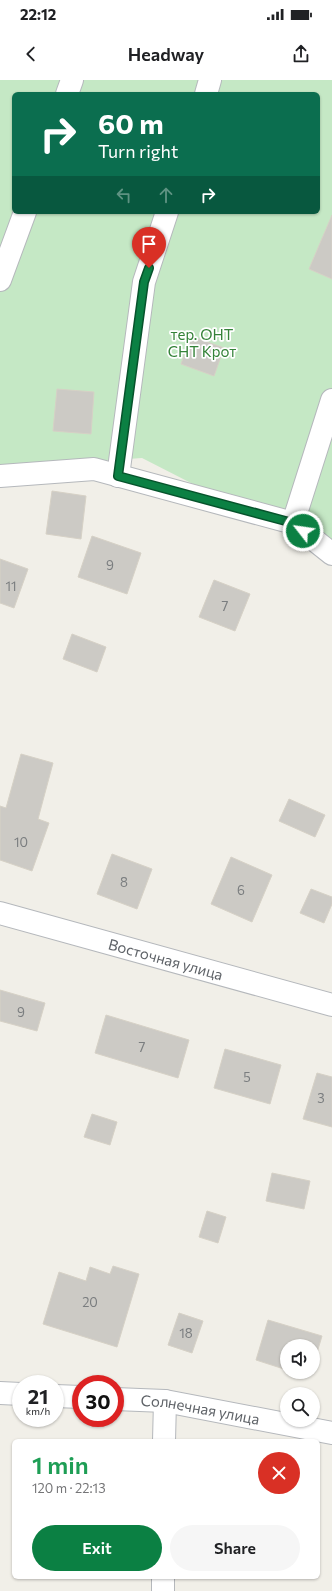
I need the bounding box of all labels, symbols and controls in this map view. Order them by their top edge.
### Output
text: 22:12 [20,5,56,23]
icon: back [20,43,42,65]
text: Headway [128,43,204,65]
icon: share [290,43,312,65]
text: 60 m [98,106,164,140]
icon: right [32,108,84,160]
text: Turn right [98,140,178,162]
icon: left [113,184,135,206]
icon: ahead [155,184,177,206]
icon: right [197,184,219,206]
pin [132,227,166,268]
icon: arrive [138,233,160,255]
park label: тер. ОНТ СНТ Крот [168,325,236,360]
position arrow [282,510,324,552]
house number: 9 [106,557,114,573]
house number: 11 [5,578,17,594]
house number: 7 [222,598,229,614]
house number: 10 [14,834,28,850]
house number: 8 [120,874,128,890]
house number: 6 [237,882,245,898]
street label: Восточная улица [106,934,225,983]
house number: 9 [17,1004,25,1020]
house number: 7 [139,1039,146,1055]
house number: 5 [243,1069,251,1085]
house number: 3 [317,1090,325,1106]
house number: 20 [82,1294,98,1310]
house number: 18 [179,1325,193,1341]
map controls [280,1339,320,1427]
button: sound [280,1339,320,1379]
speed limit sign: 30 [72,1375,124,1427]
text: 21 [28,1384,48,1408]
button: search [280,1387,320,1427]
street label: Солнечная улица [140,1391,261,1428]
text: km/h [26,1405,50,1417]
text: 1 min [32,1450,89,1479]
button: close [258,1452,300,1494]
text: 120 m · 22:13 [32,1480,106,1496]
button: Exit [32,1525,162,1571]
button: Share [170,1525,300,1571]

